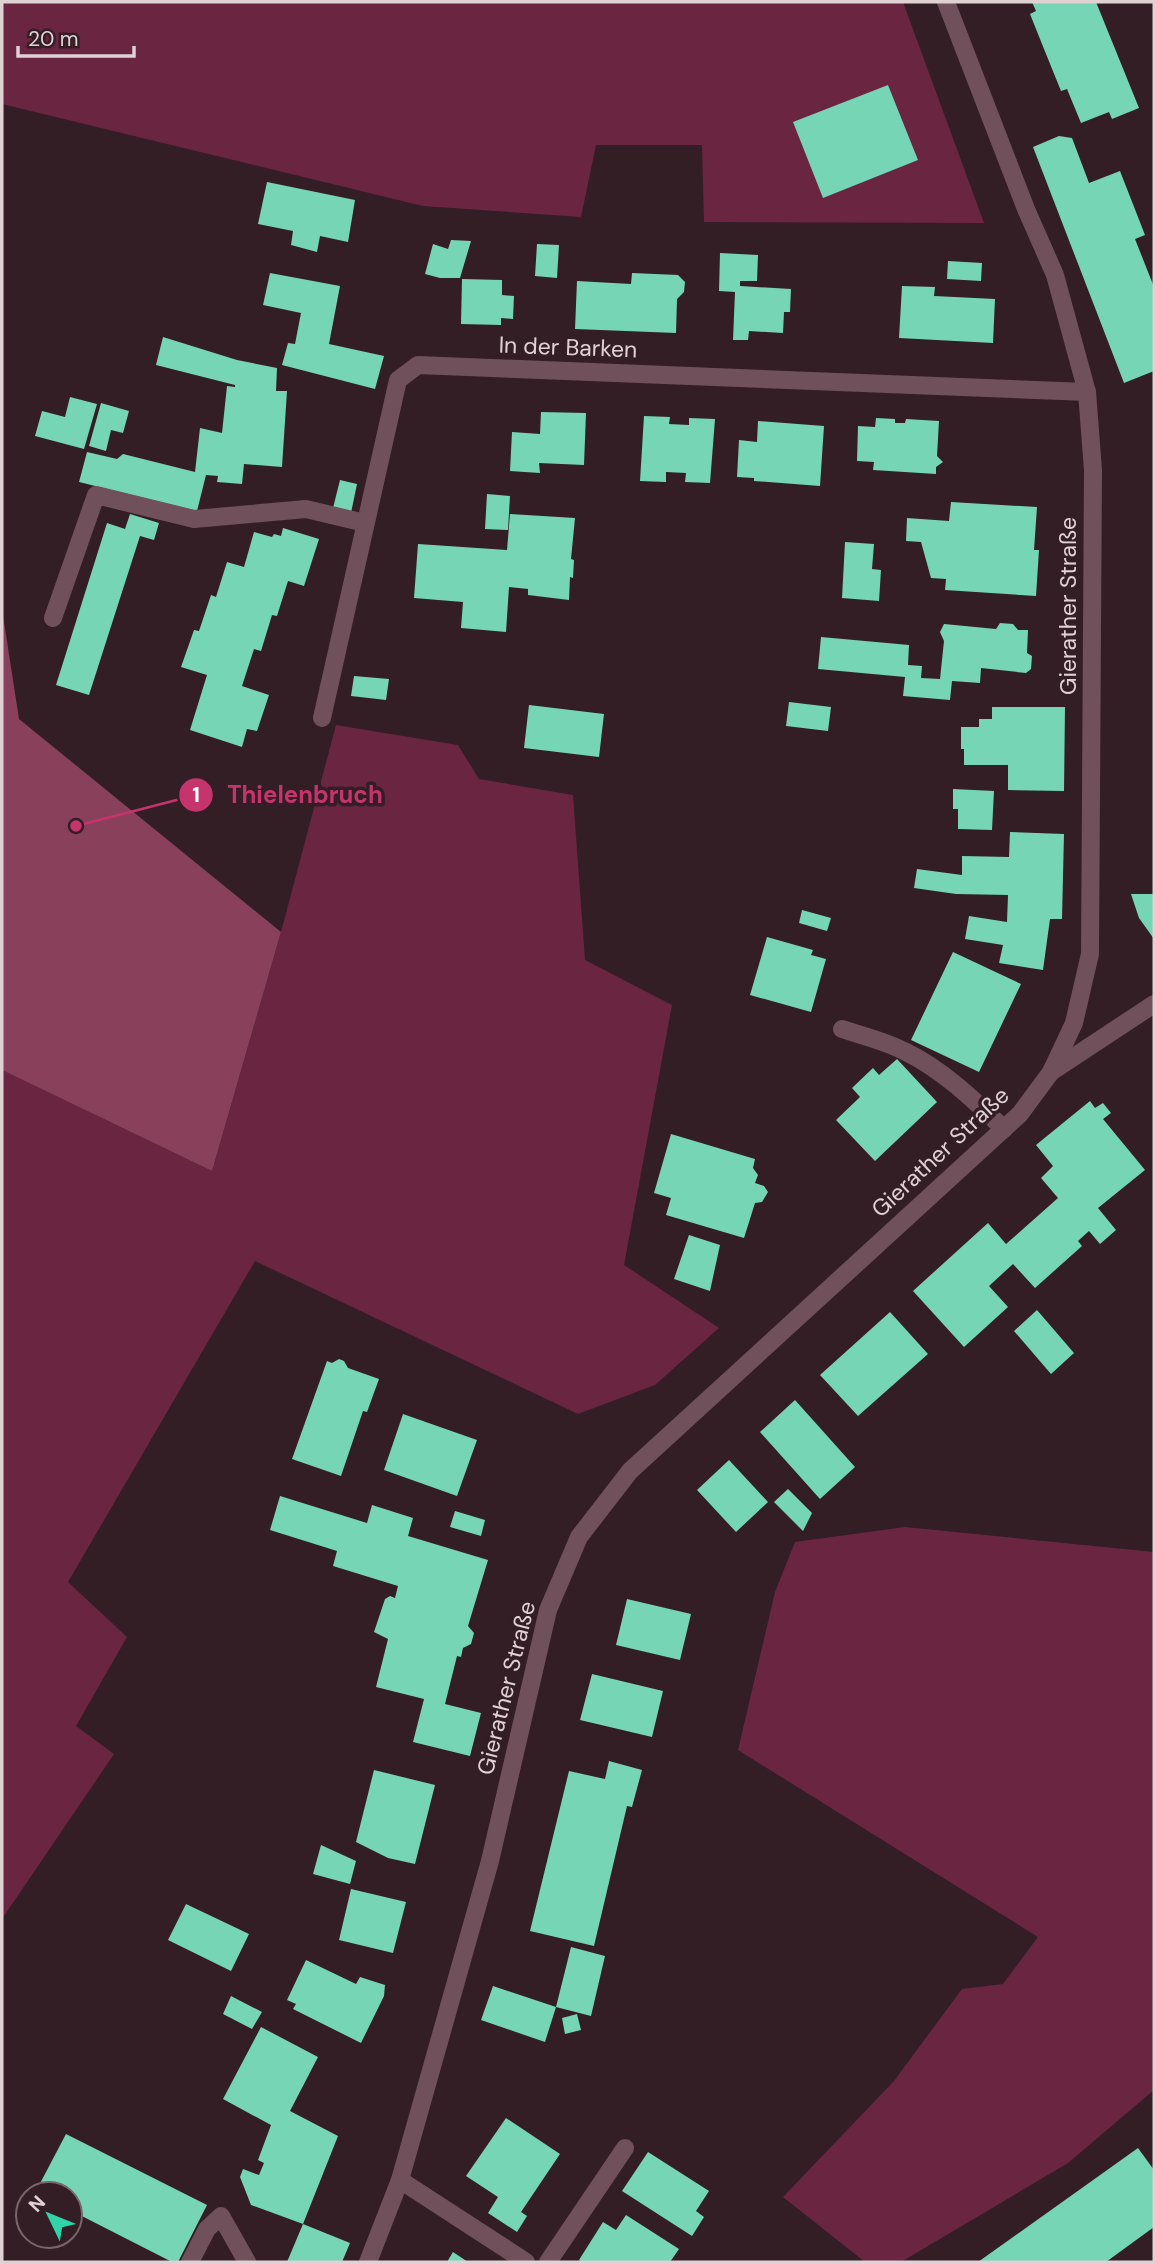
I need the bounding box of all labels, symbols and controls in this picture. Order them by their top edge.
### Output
scale bar [18,14,133,58]
text: 20 m [28,25,79,53]
street label: In der Barken [498,330,638,364]
street label: Gierather Straße [1053,517,1083,695]
callout: Thielenbruch [179,772,397,817]
text: Thielenbruch [227,779,383,810]
text: 1 [192,781,200,809]
street label: Gierather Straße [865,1080,1015,1224]
street label: Gierather Straße [470,1598,542,1778]
north arrow [14,2180,84,2250]
text: N [23,2190,51,2217]

